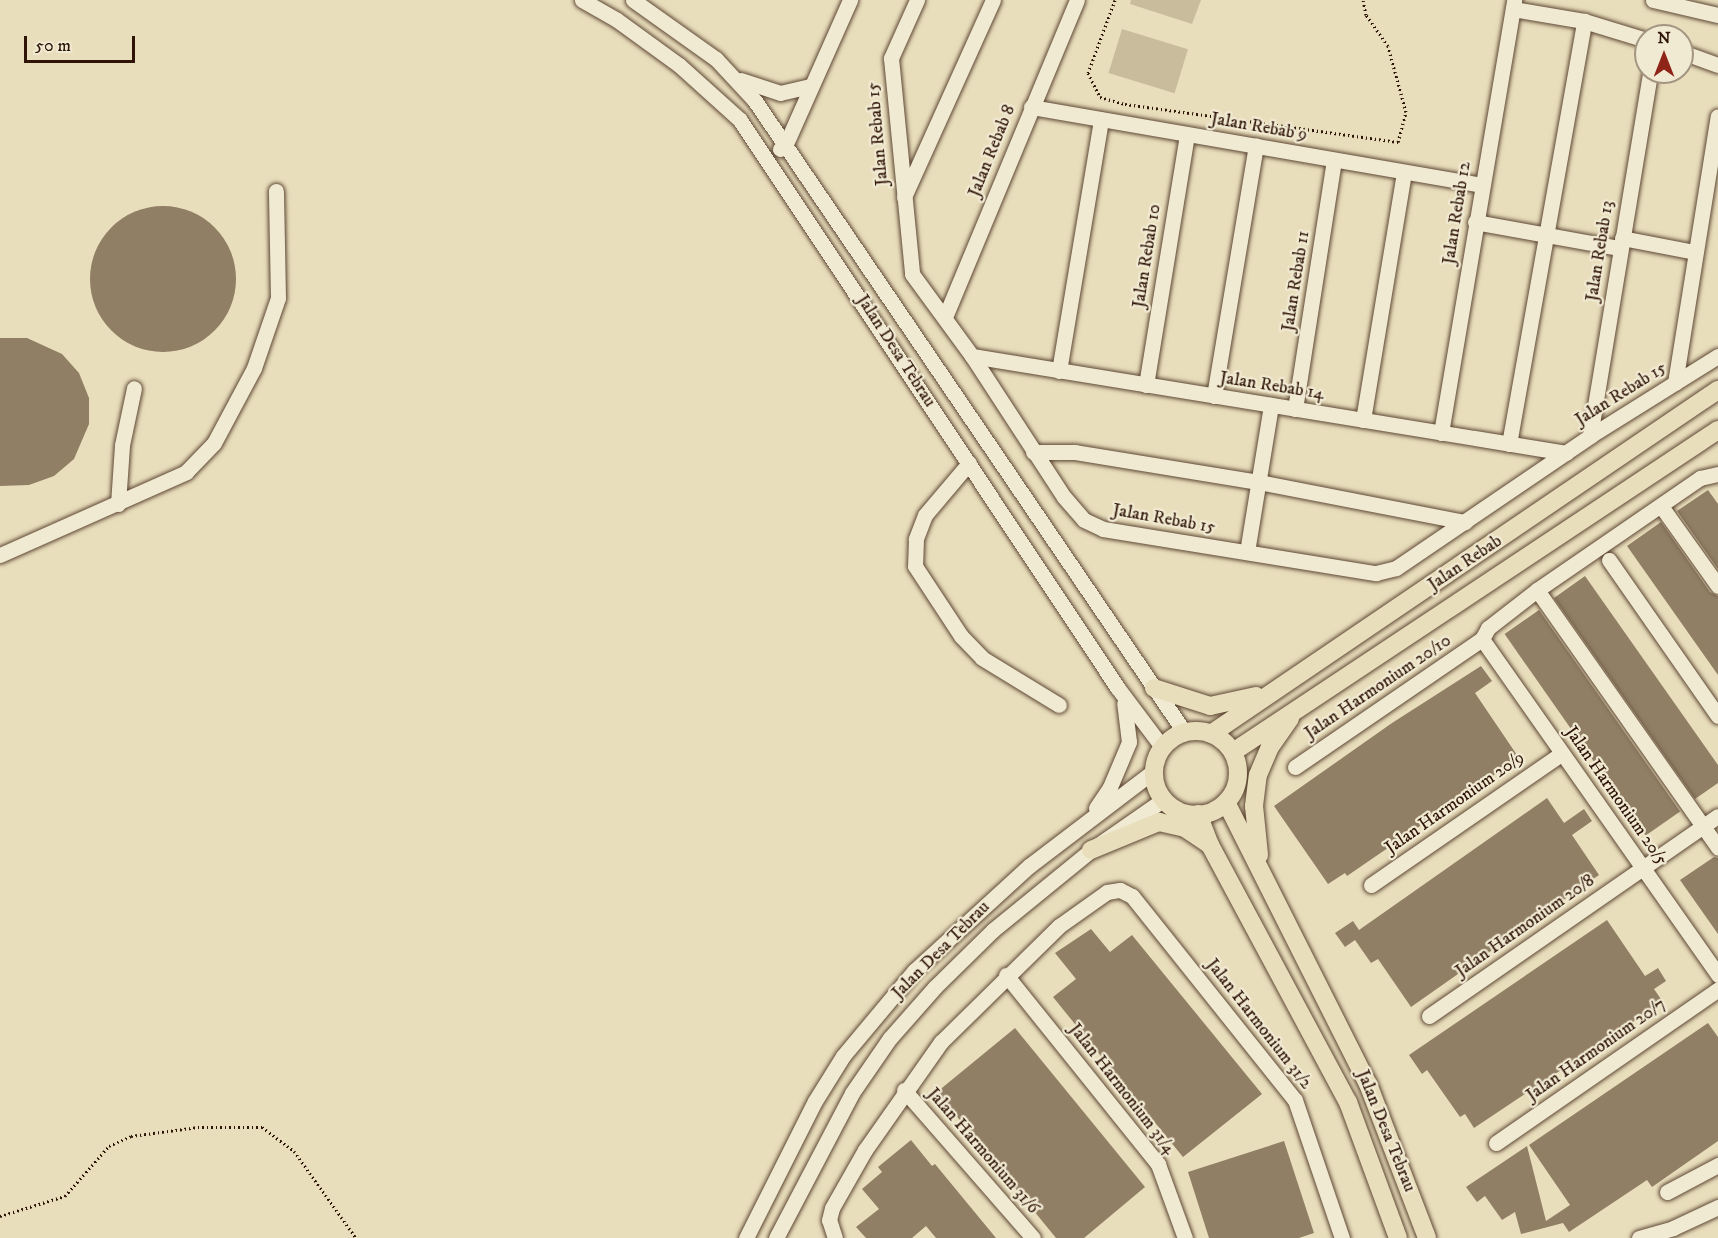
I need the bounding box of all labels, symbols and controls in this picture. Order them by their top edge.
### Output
scale bar [27,24,138,62]
north arrow [1634,24,1694,84]
text: N [1657,28,1671,48]
text: 50 m [35,35,71,57]
street label: Jalan Rebab 15 [863,81,893,187]
street label: Jalan Rebab 8 [964,102,1020,200]
street label: Jalan Rebab 9 [1209,108,1309,146]
street label: Jalan Rebab 12 [1438,160,1476,266]
street label: Jalan Rebab 13 [1581,199,1619,303]
street label: Jalan Rebab 10 [1128,203,1166,309]
street label: Jalan Rebab 11 [1277,229,1315,333]
street label: Jalan Desa Tebrau [852,291,940,411]
street label: Jalan Rebab 15 [1571,357,1671,431]
street label: Jalan Rebab 14 [1218,367,1326,405]
street label: Jalan Rebab 15 [1111,499,1217,539]
street label: Jalan Rebab [1424,530,1506,596]
street label: Jalan Harmonium 20/10 [1301,630,1455,744]
street label: Jalan Harmonium 20/5 [1560,722,1672,870]
street label: Jalan Harmonium 20/9 [1381,747,1529,859]
street label: Jalan Harmonium 20/8 [1451,870,1599,982]
street label: Jalan Desa Tebrau [887,896,995,1004]
street label: Jalan Harmonium 31/2 [1201,954,1317,1094]
street label: Jalan Harmonium 20/7 [1522,994,1670,1106]
street label: Jalan Harmonium 31/4 [1064,1019,1180,1159]
street label: Jalan Desa Tebrau [1352,1067,1420,1195]
street label: Jalan Harmonium 31/6 [922,1083,1044,1219]

